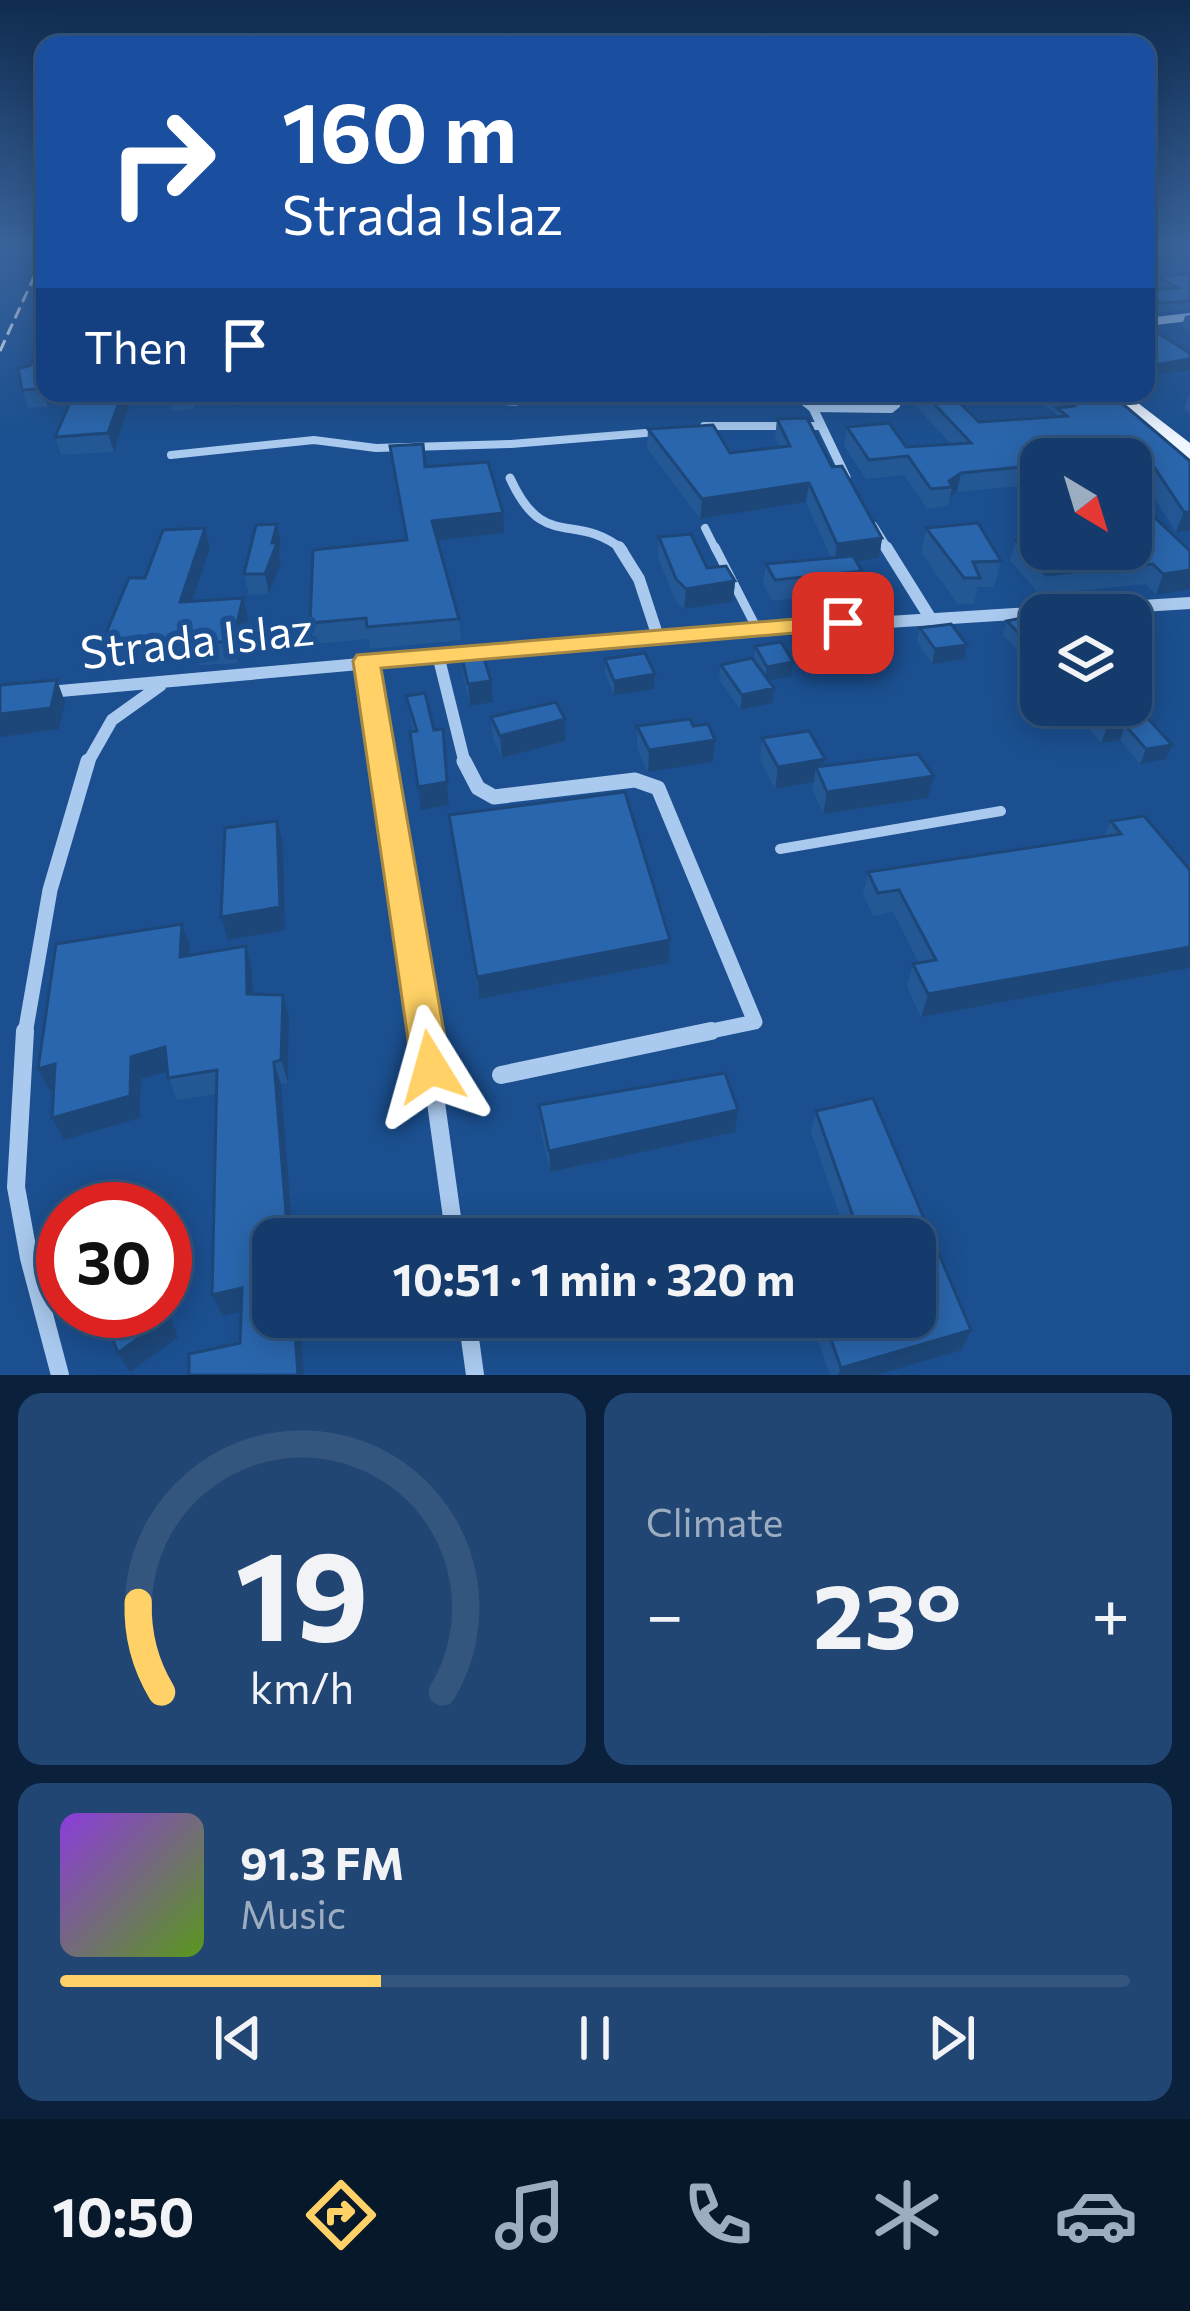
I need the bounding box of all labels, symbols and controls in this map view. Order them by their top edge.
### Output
text: 160 m [282,78,517,180]
icon: right [84,84,240,240]
text: Strada Islaz [282,180,563,246]
icon: arrive [212,312,278,378]
text: Then [84,318,188,373]
north arrow [1020,438,1152,570]
map controls [1020,438,1152,726]
pin [792,572,894,674]
icon: arrive [810,590,876,656]
button: layers [1020,594,1152,726]
street label: Strada Islaz [78,599,316,678]
position arrow [368,1004,494,1130]
speed limit sign: 30 [36,1182,192,1338]
text: 10:51 · 1 min · 320 m [393,1250,795,1305]
text: Climate [646,1497,783,1545]
text: 19 [235,1514,369,1667]
text: 23° [813,1557,962,1668]
text: − [646,1572,684,1653]
text: + [1091,1572,1130,1653]
text: km/h [250,1660,354,1713]
text: 91.3 FM [240,1834,404,1889]
text: Music [240,1889,346,1937]
icon: previous [205,2005,271,2071]
icon: pause [562,2005,628,2071]
icon: next [919,2005,985,2071]
icon: directions [299,2173,383,2257]
icon: music [488,2173,572,2257]
icon: phone [676,2173,760,2257]
icon: climate [865,2173,949,2257]
icon: car [1054,2173,1138,2257]
text: 10:50 [52,2182,194,2248]

